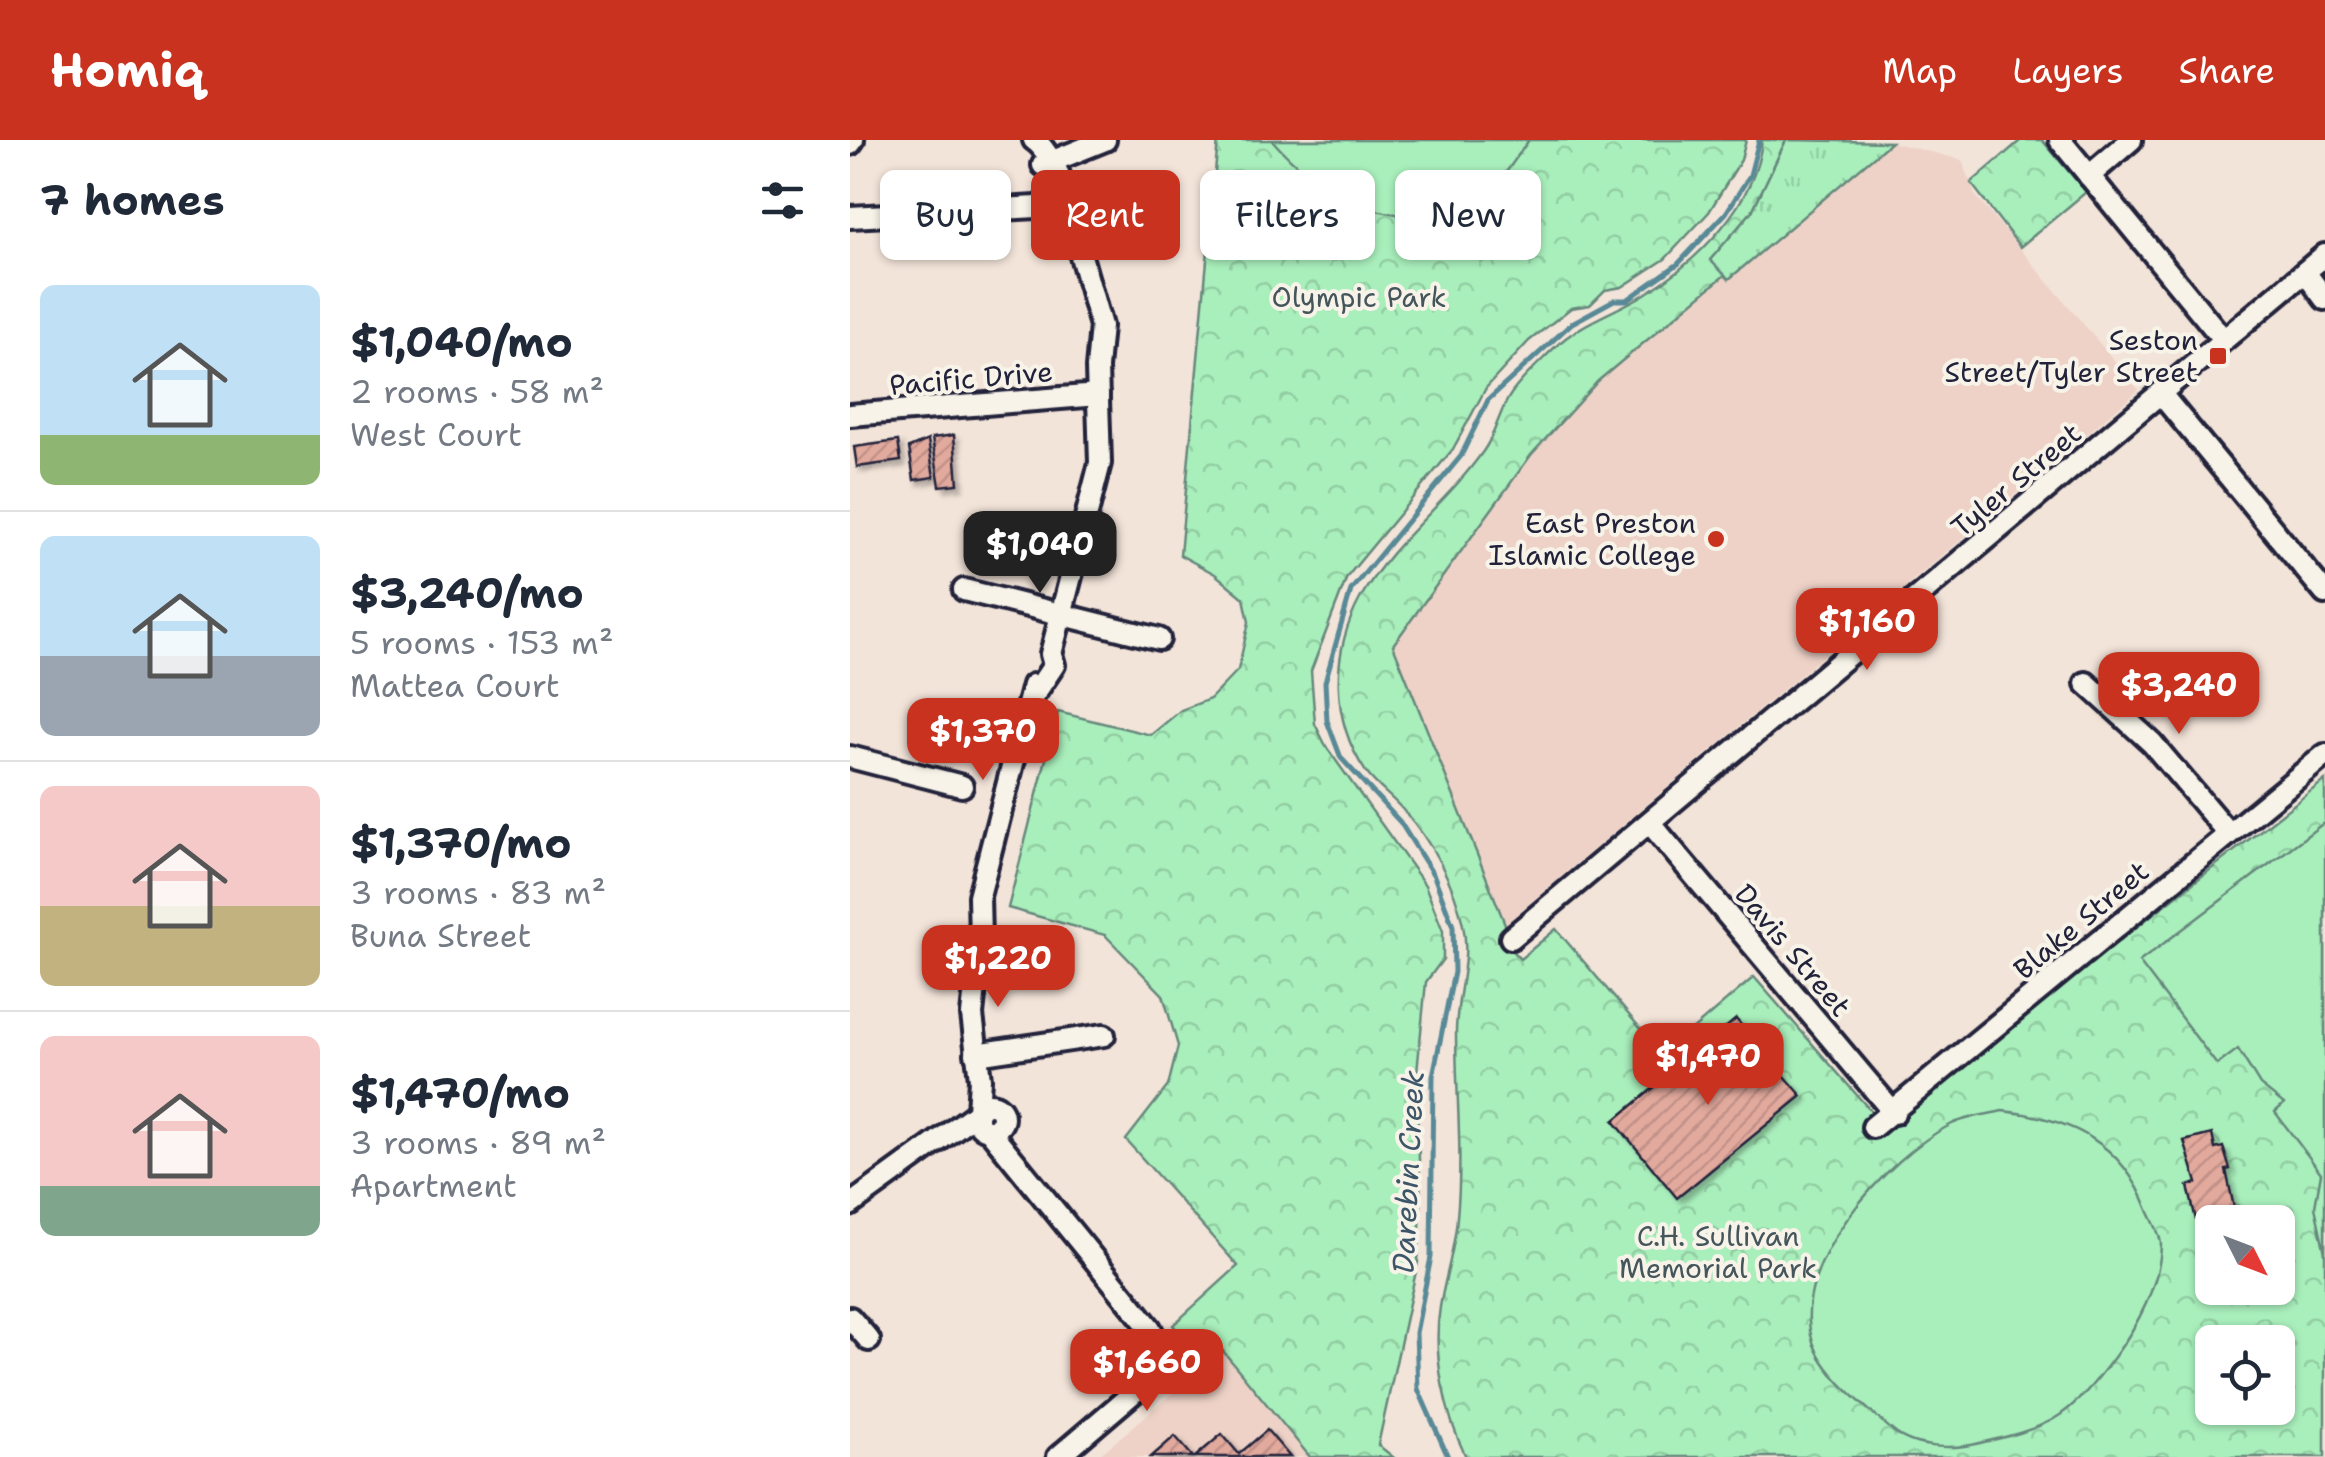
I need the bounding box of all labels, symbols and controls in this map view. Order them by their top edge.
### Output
text: Homiq [50,38,204,102]
text: Map [1882,47,1957,94]
text: Layers [2012,47,2124,94]
text: Share [2179,47,2275,94]
chip: Buy [880,170,1011,260]
chip: Rent [1031,170,1180,260]
chip: Filters [1200,170,1375,260]
chip: New [1395,170,1541,260]
text: 7 homes [40,172,225,228]
icon: filters [755,173,810,228]
park label: Olympic Park [1271,278,1447,316]
text: $1,040/mo [350,314,573,370]
place label: Seston Street/Tyler Street [1945,321,2198,391]
icon: home [120,325,240,445]
marker: Seston Street/Tyler Street [2207,345,2229,367]
street label: Pacific Drive [888,352,1054,404]
text: 2 rooms · 58 m² [350,370,604,413]
text: West Court [350,413,522,456]
street label: Tyler Street [1943,414,2089,546]
place label: East Preston Islamic College [1489,504,1696,574]
pin: $1,040 [959,511,1121,596]
text: $1,040 [986,522,1094,565]
marker: East Preston Islamic College [1705,528,1727,550]
text: $3,240/mo [350,565,584,621]
icon: home [120,576,240,696]
pin: $1,160 [1786,588,1948,673]
text: $1,160 [1818,599,1916,642]
text: 5 rooms · 153 m² [350,621,613,664]
pin: $3,240 [2098,652,2260,737]
text: $3,240 [2120,663,2238,706]
text: Mattea Court [350,664,560,707]
pin: $1,370 [902,698,1064,783]
text: $1,370 [929,709,1037,752]
text: $1,370/mo [350,815,572,871]
icon: home [120,826,240,946]
street label: Blake Street [2005,852,2157,988]
text: 3 rooms · 83 m² [350,871,606,914]
street label: Davis Street [1726,876,1860,1024]
text: Buna Street [350,914,531,957]
pin: $1,220 [917,925,1079,1010]
text: $1,220 [944,936,1052,979]
pin: $1,470 [1627,1023,1789,1108]
text: $1,470 [1655,1034,1761,1077]
text: $1,470/mo [350,1065,570,1121]
water label: Darebin Creek [1382,1069,1434,1275]
icon: home [120,1076,240,1196]
text: 3 rooms · 89 m² [350,1121,606,1164]
text: Apartment [350,1164,517,1207]
north arrow [2195,1205,2295,1305]
map controls [2195,1205,2295,1425]
park label: C.H. Sullivan Memorial Park [1619,1217,1817,1287]
button: locate [2195,1325,2295,1425]
pin: $1,660 [1066,1329,1228,1414]
text: $1,660 [1092,1340,1202,1383]

